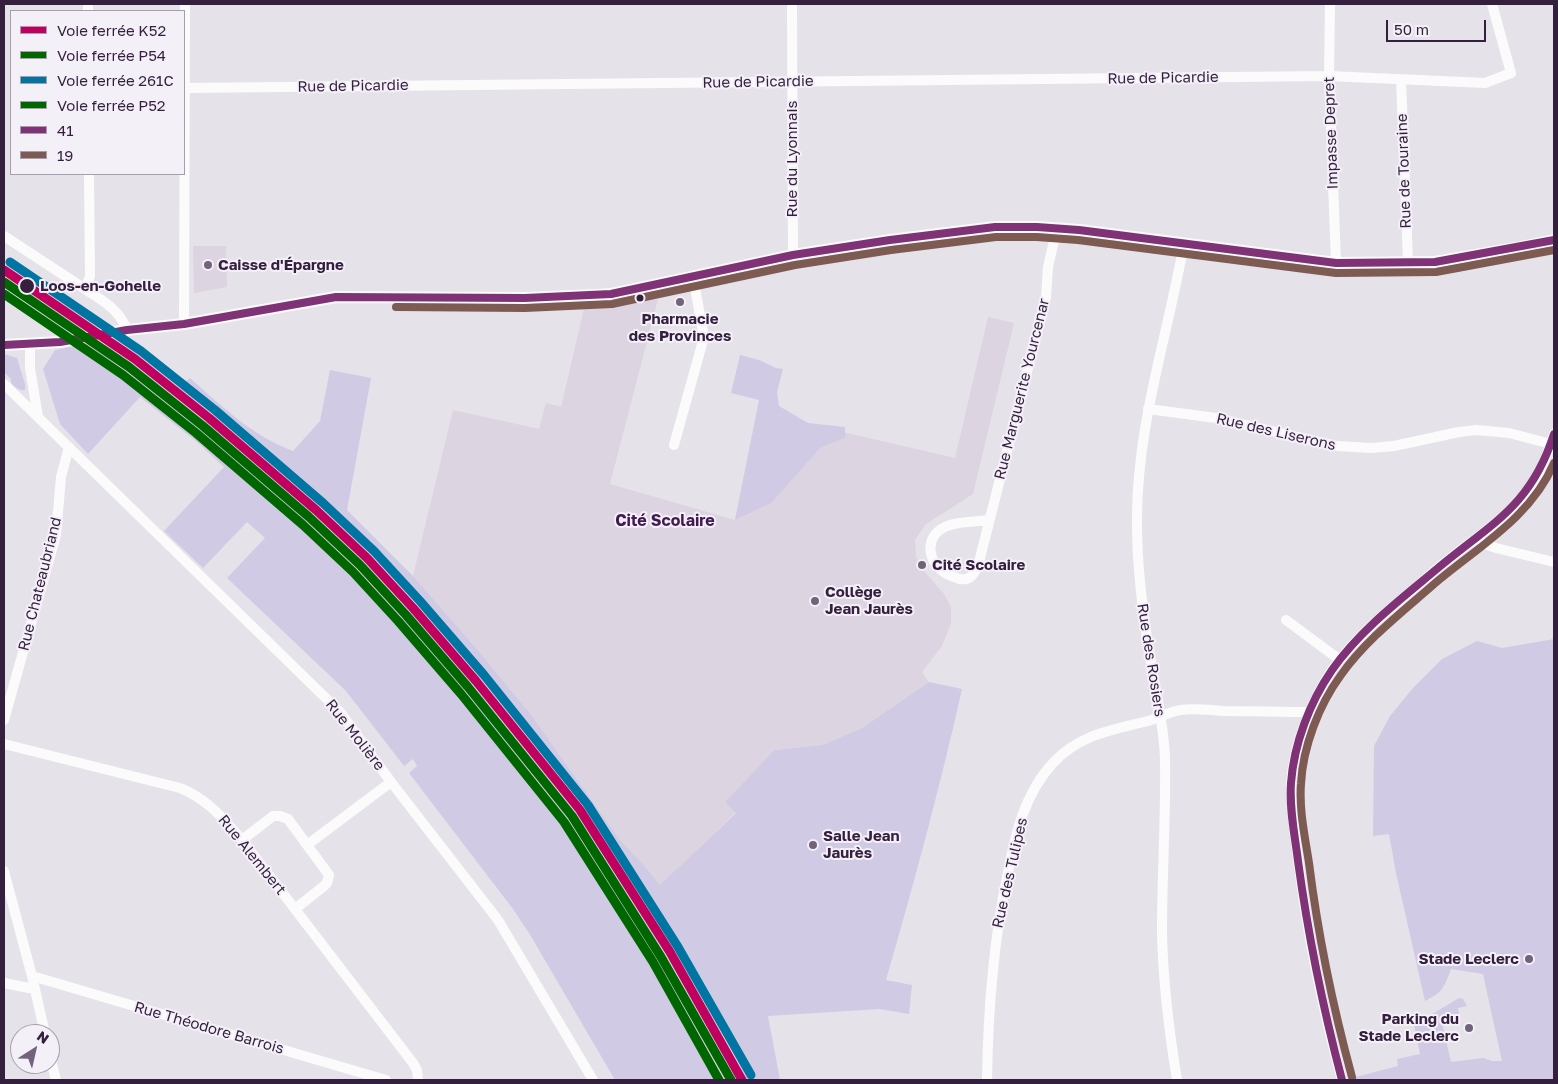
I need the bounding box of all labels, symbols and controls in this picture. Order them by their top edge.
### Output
legend [10,10,185,175]
scale bar [1388,10,1488,42]
text: 50 m [1394,20,1429,38]
text: Voie ferrée K52 [57,21,166,39]
text: Voie ferrée P54 [57,46,166,64]
street label: Rue de Picardie [1107,68,1219,88]
text: Voie ferrée 261C [57,71,174,89]
street label: Rue de Picardie [702,72,814,92]
street label: Rue de Picardie [297,76,409,96]
street label: Impasse Depret [1320,76,1342,190]
text: Voie ferrée P52 [57,96,166,114]
street label: Rue du Lyonnais [783,101,801,217]
street label: Rue de Touraine [1393,113,1415,229]
text: 41 [57,121,73,139]
text: 19 [57,146,73,164]
place label: Caisse d'Épargne [218,256,344,274]
marker: Caisse d'Épargne [202,259,214,271]
marker: Loos-en-Gohelle [18,277,36,295]
place label: Loos-en-Gohelle [40,277,161,295]
unlabelled marker [635,293,645,303]
marker: Pharmacie des Provinces [674,296,686,308]
street label: Rue Marguerite Yourcenar [991,296,1053,482]
place label: Pharmacie des Provinces [629,310,731,345]
street label: Rue des Liserons [1214,409,1338,455]
district label: Cité Scolaire [615,511,715,531]
street label: Rue Chateaubriand [15,515,65,653]
place label: Cité Scolaire [932,556,1025,574]
marker: Cité Scolaire [916,559,928,571]
place label: Collège Jean Jaurès [825,583,913,618]
marker: Collège Jean Jaurès [809,595,821,607]
street label: Rue des Rosiers [1133,602,1169,718]
street label: Rue Molière [322,696,388,774]
street label: Rue Alembert [214,811,290,899]
street label: Rue des Tulipes [989,816,1031,930]
place label: Salle Jean Jaurès [823,827,899,862]
marker: Salle Jean Jaurès [807,839,819,851]
place label: Stade Leclerc [1418,950,1519,968]
marker: Stade Leclerc [1523,953,1535,965]
street label: Rue Théodore Barrois [132,998,286,1058]
place label: Parking du Stade Leclerc [1358,1010,1459,1045]
marker: Parking du Stade Leclerc [1463,1022,1475,1034]
north arrow [10,1024,60,1074]
text: N [34,1027,53,1047]

